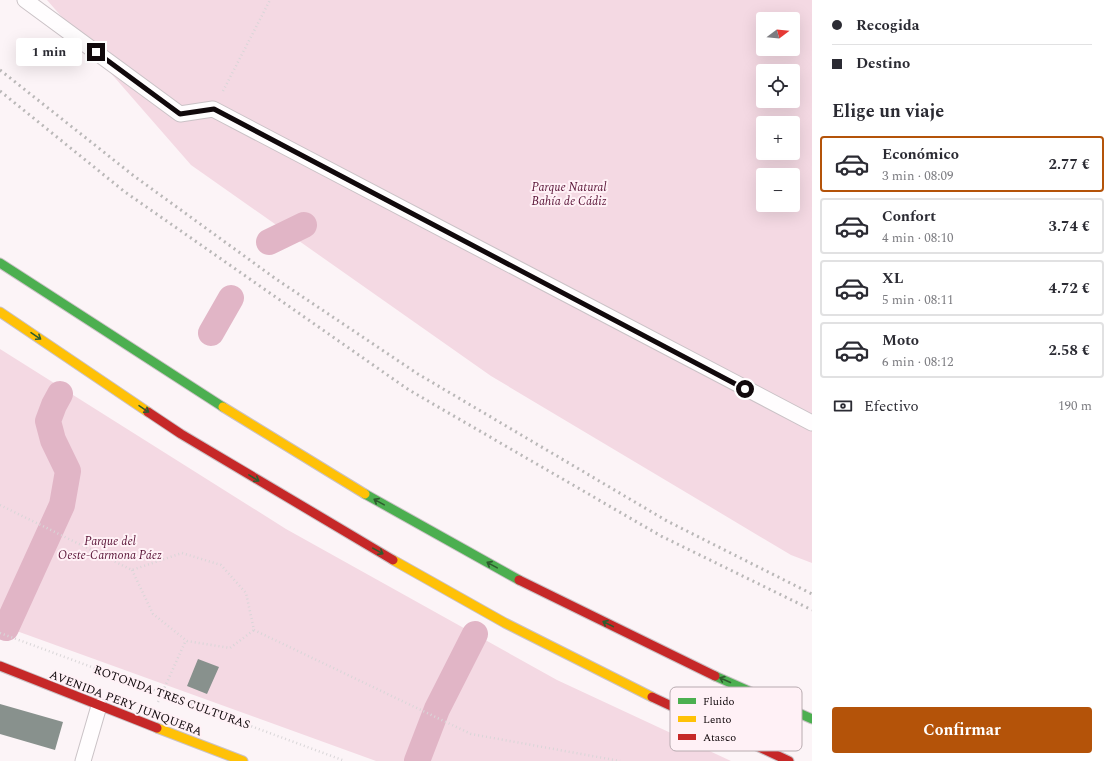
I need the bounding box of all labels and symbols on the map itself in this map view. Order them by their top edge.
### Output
north arrow [756,12,800,56]
callout: 1 min [16,38,82,66]
route end [87,43,105,61]
park label: Parque Natural Bahía de Cádiz [532,178,607,211]
one-way arrow [31,332,42,340]
route start [736,380,754,398]
one-way arrow [138,405,149,413]
one-way arrow [248,474,260,482]
one-way arrow [373,497,385,505]
park label: Parque del Oeste-Carmona Páez [58,532,162,565]
one-way arrow [372,548,384,556]
one-way arrow [486,561,498,569]
one-way arrow [602,620,614,627]
street label: ROTONDA TRES CULTURAS [91,660,253,735]
street label: AVENIDA PERY JUNQUERA [47,665,205,741]
one-way arrow [720,676,732,683]
legend [670,687,802,751]
text: Fluido [703,693,735,710]
text: Lento [703,711,732,728]
text: Atasco [703,729,736,746]

